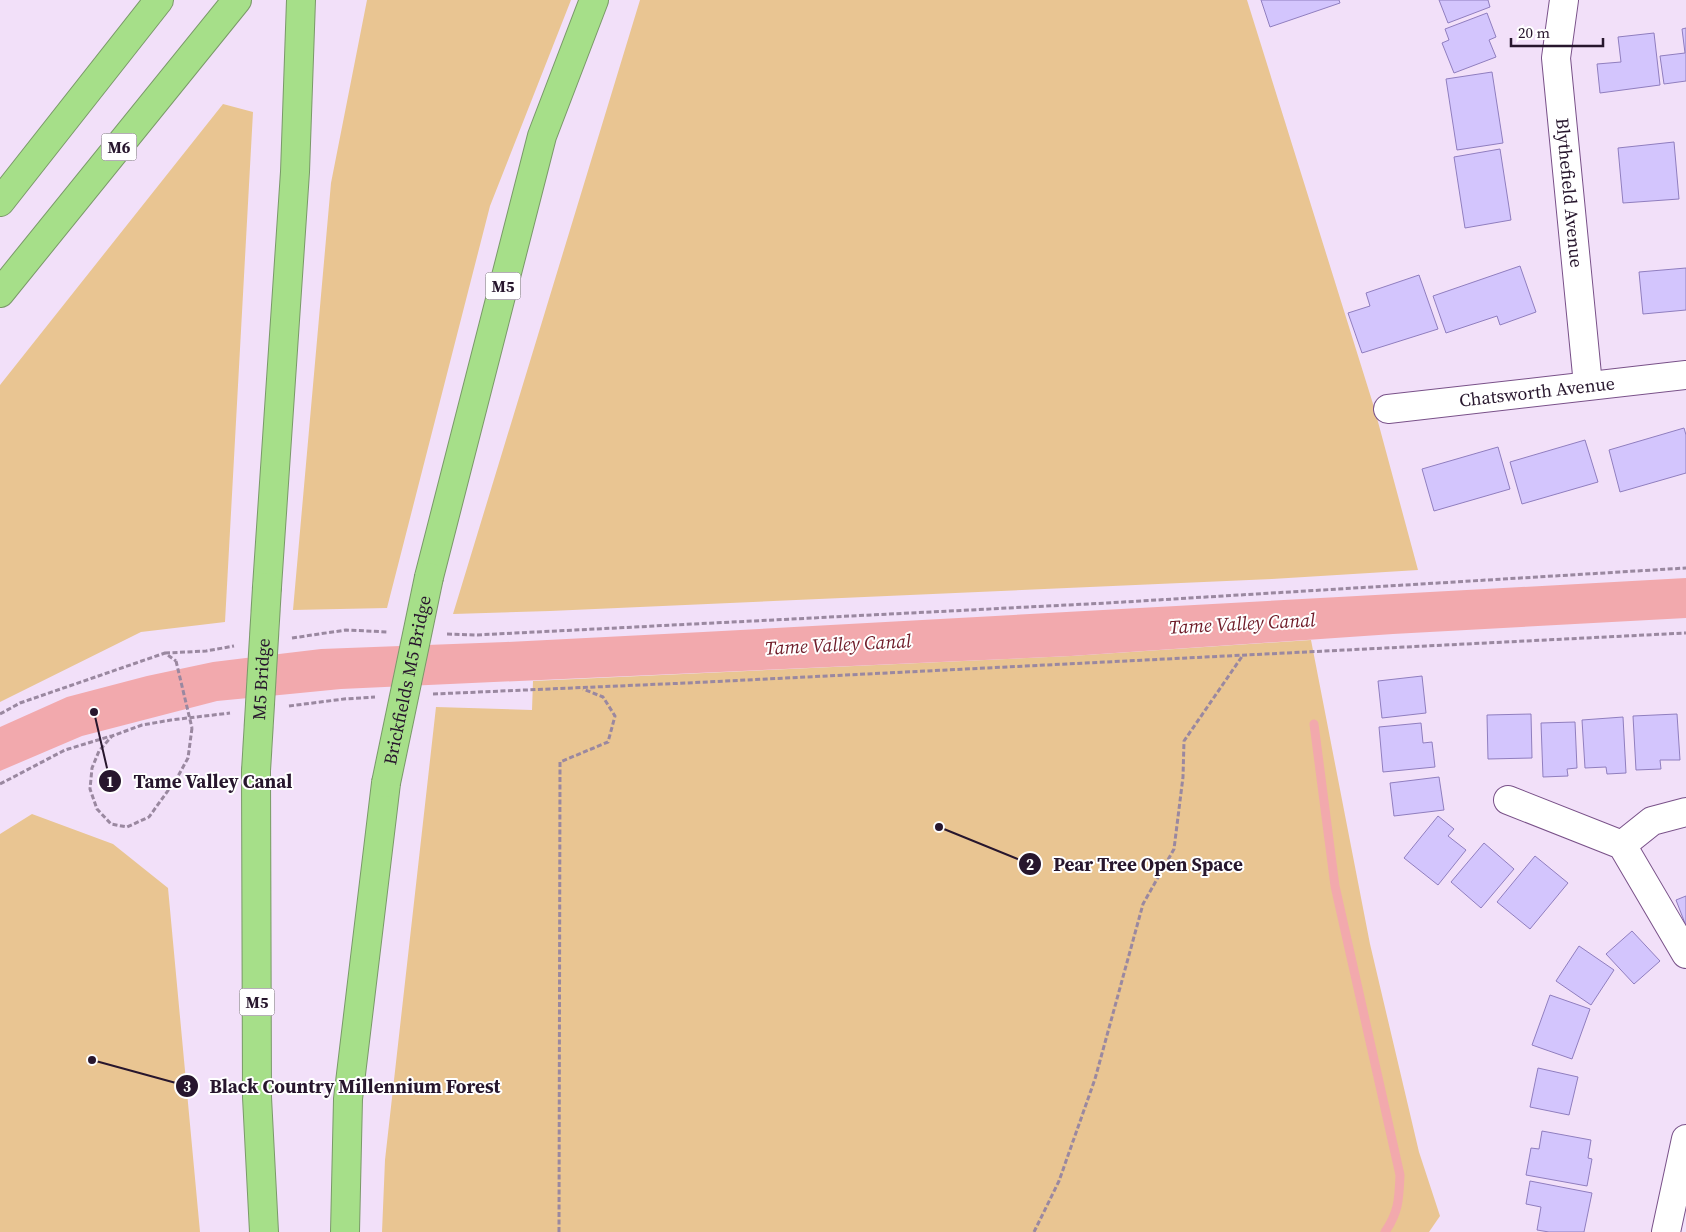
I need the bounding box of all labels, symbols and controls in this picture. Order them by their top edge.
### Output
scale bar [1511,15,1604,47]
text: 20 m [1518,22,1550,43]
street label: Blythefield Avenue [1550,117,1589,269]
road number: M6 [102,134,136,160]
road number: M5 [486,272,520,300]
street label: Chatsworth Avenue [1458,370,1616,413]
street label: Brickfields M5 Bridge [377,593,437,767]
water label: Tame Valley Canal [1168,606,1317,640]
water label: Tame Valley Canal [764,627,913,661]
street label: M5 Bridge [246,637,276,721]
callout: Tame Valley Canal [98,764,302,798]
text: Tame Valley Canal [134,768,292,794]
text: 1 [106,771,114,792]
callout: Pear Tree Open Space [1018,847,1252,881]
text: Pear Tree Open Space [1053,851,1243,877]
text: 2 [1026,854,1034,875]
road number: M5 [240,989,274,1016]
callout: Black Country Millennium Forest [175,1069,511,1103]
text: Black Country Millennium Forest [210,1073,501,1099]
text: 3 [183,1076,191,1097]

